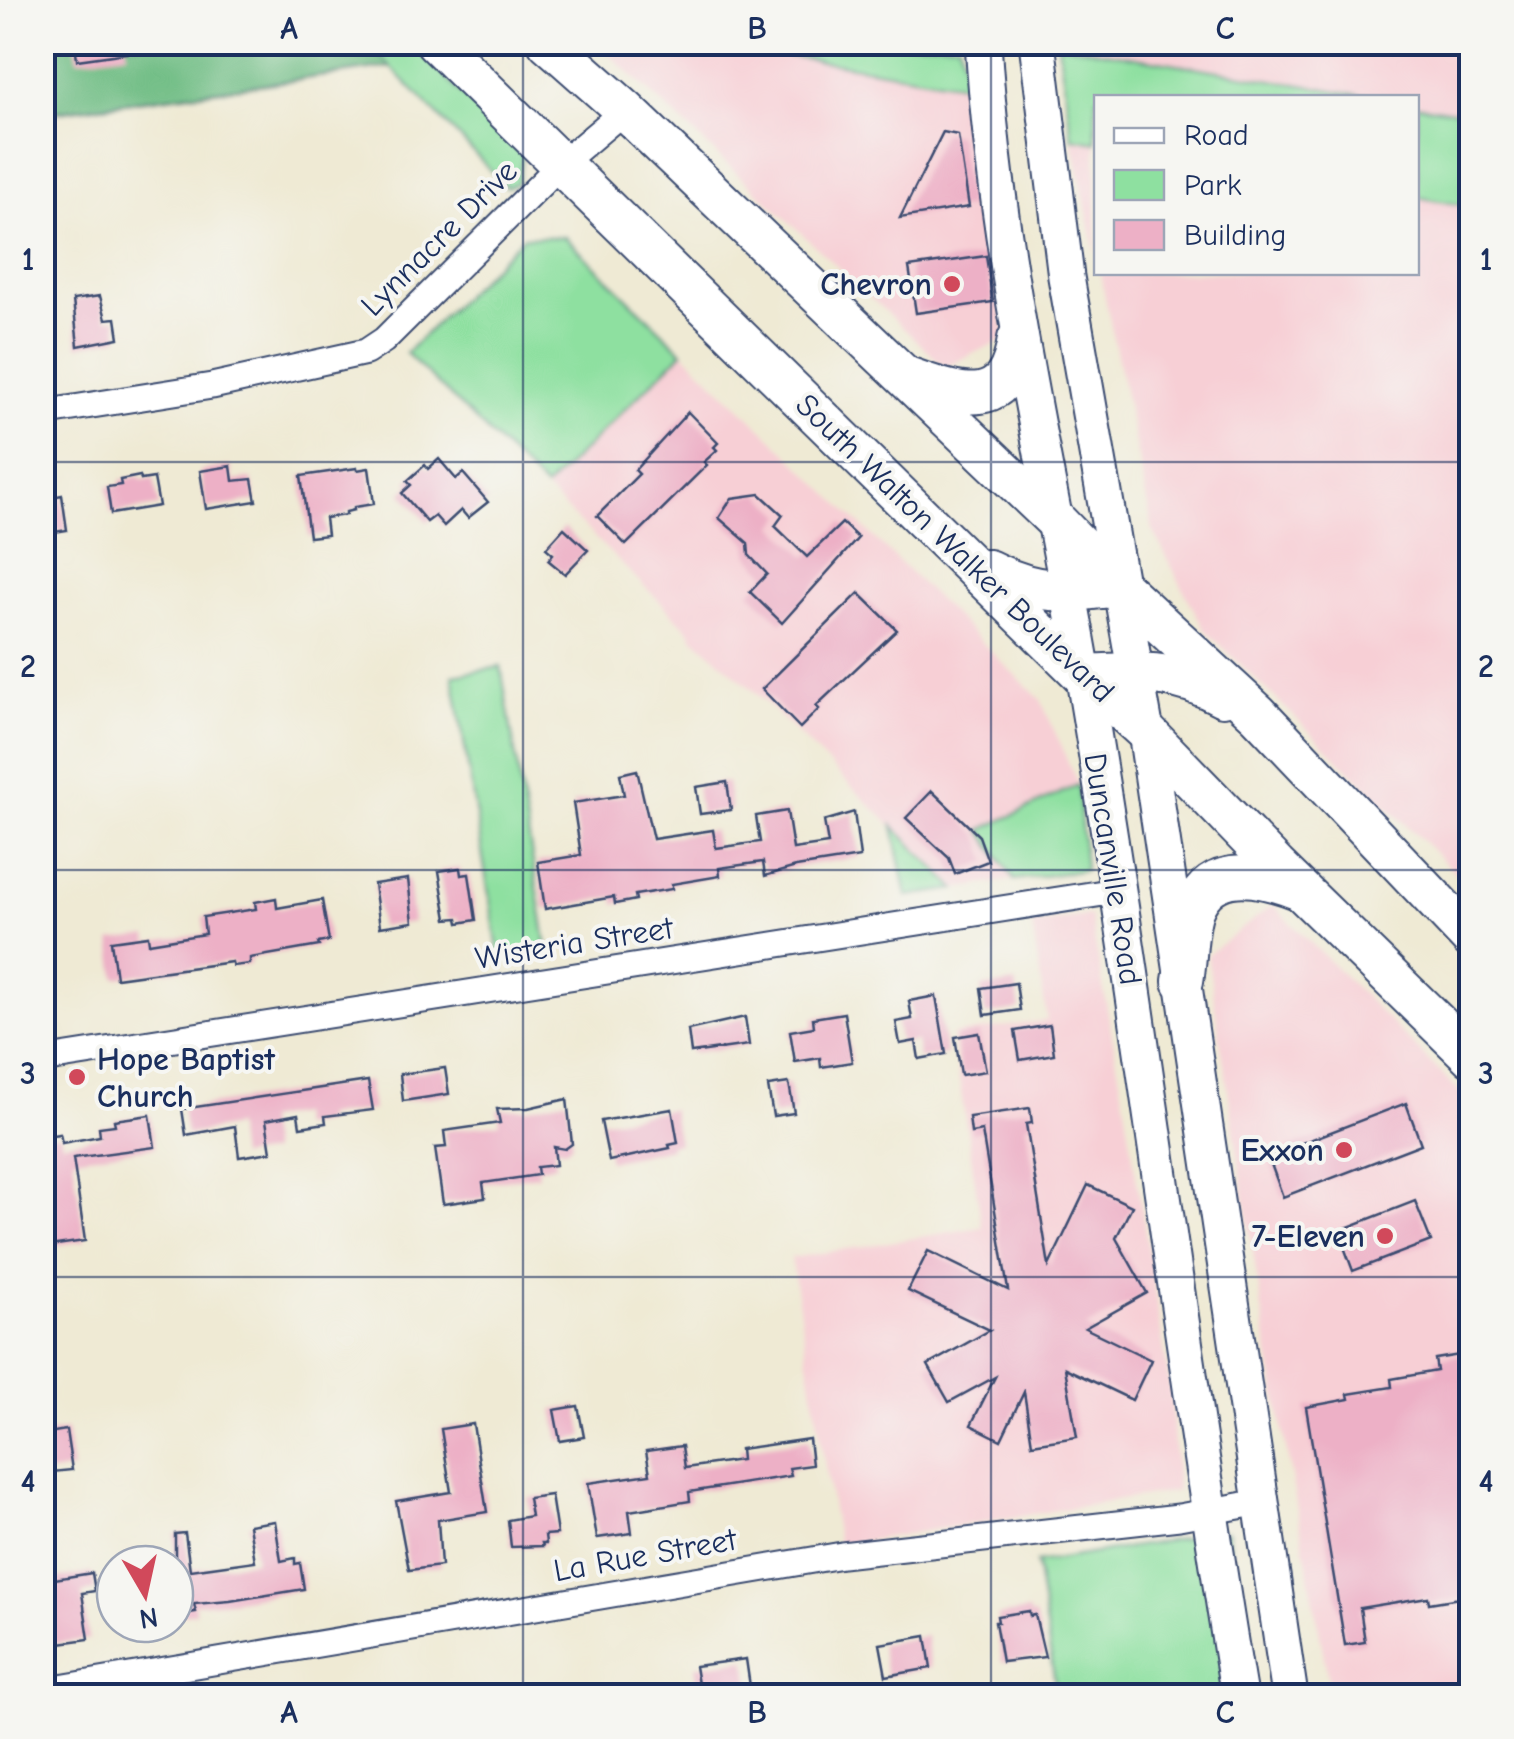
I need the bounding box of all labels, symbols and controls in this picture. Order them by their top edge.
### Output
text: A [280,10,298,47]
text: B [747,10,767,47]
text: C [1215,10,1235,47]
legend [1094,95,1419,275]
text: Road [1184,118,1249,153]
street label: Lynnacre Drive [353,152,525,324]
text: Park [1184,168,1242,203]
text: Building [1184,218,1287,253]
text: 1 [22,241,34,278]
text: 1 [1480,241,1492,278]
place label: Chevron [820,266,932,303]
marker: Chevron [941,273,963,295]
street label: South Walton Walker Boulevard [788,386,1122,710]
text: 2 [20,648,36,685]
text: 2 [1478,648,1494,685]
street label: Duncanville Road [1076,750,1150,988]
street label: Wisteria Street [472,909,676,977]
place label: Hope Baptist Church [97,1041,275,1115]
text: 3 [20,1055,36,1092]
text: 3 [1478,1055,1494,1092]
marker: Hope Baptist Church [66,1066,88,1088]
place label: Exxon [1240,1132,1324,1169]
marker: Exxon [1333,1139,1355,1161]
place label: 7-Eleven [1252,1218,1365,1255]
marker: 7-Eleven [1374,1225,1396,1247]
text: 4 [20,1463,36,1500]
text: 4 [1478,1463,1494,1500]
street label: La Rue Street [551,1521,740,1589]
north arrow [95,1544,195,1644]
text: N [137,1600,160,1635]
text: A [280,1694,298,1731]
text: B [747,1694,767,1731]
text: C [1215,1694,1235,1731]

